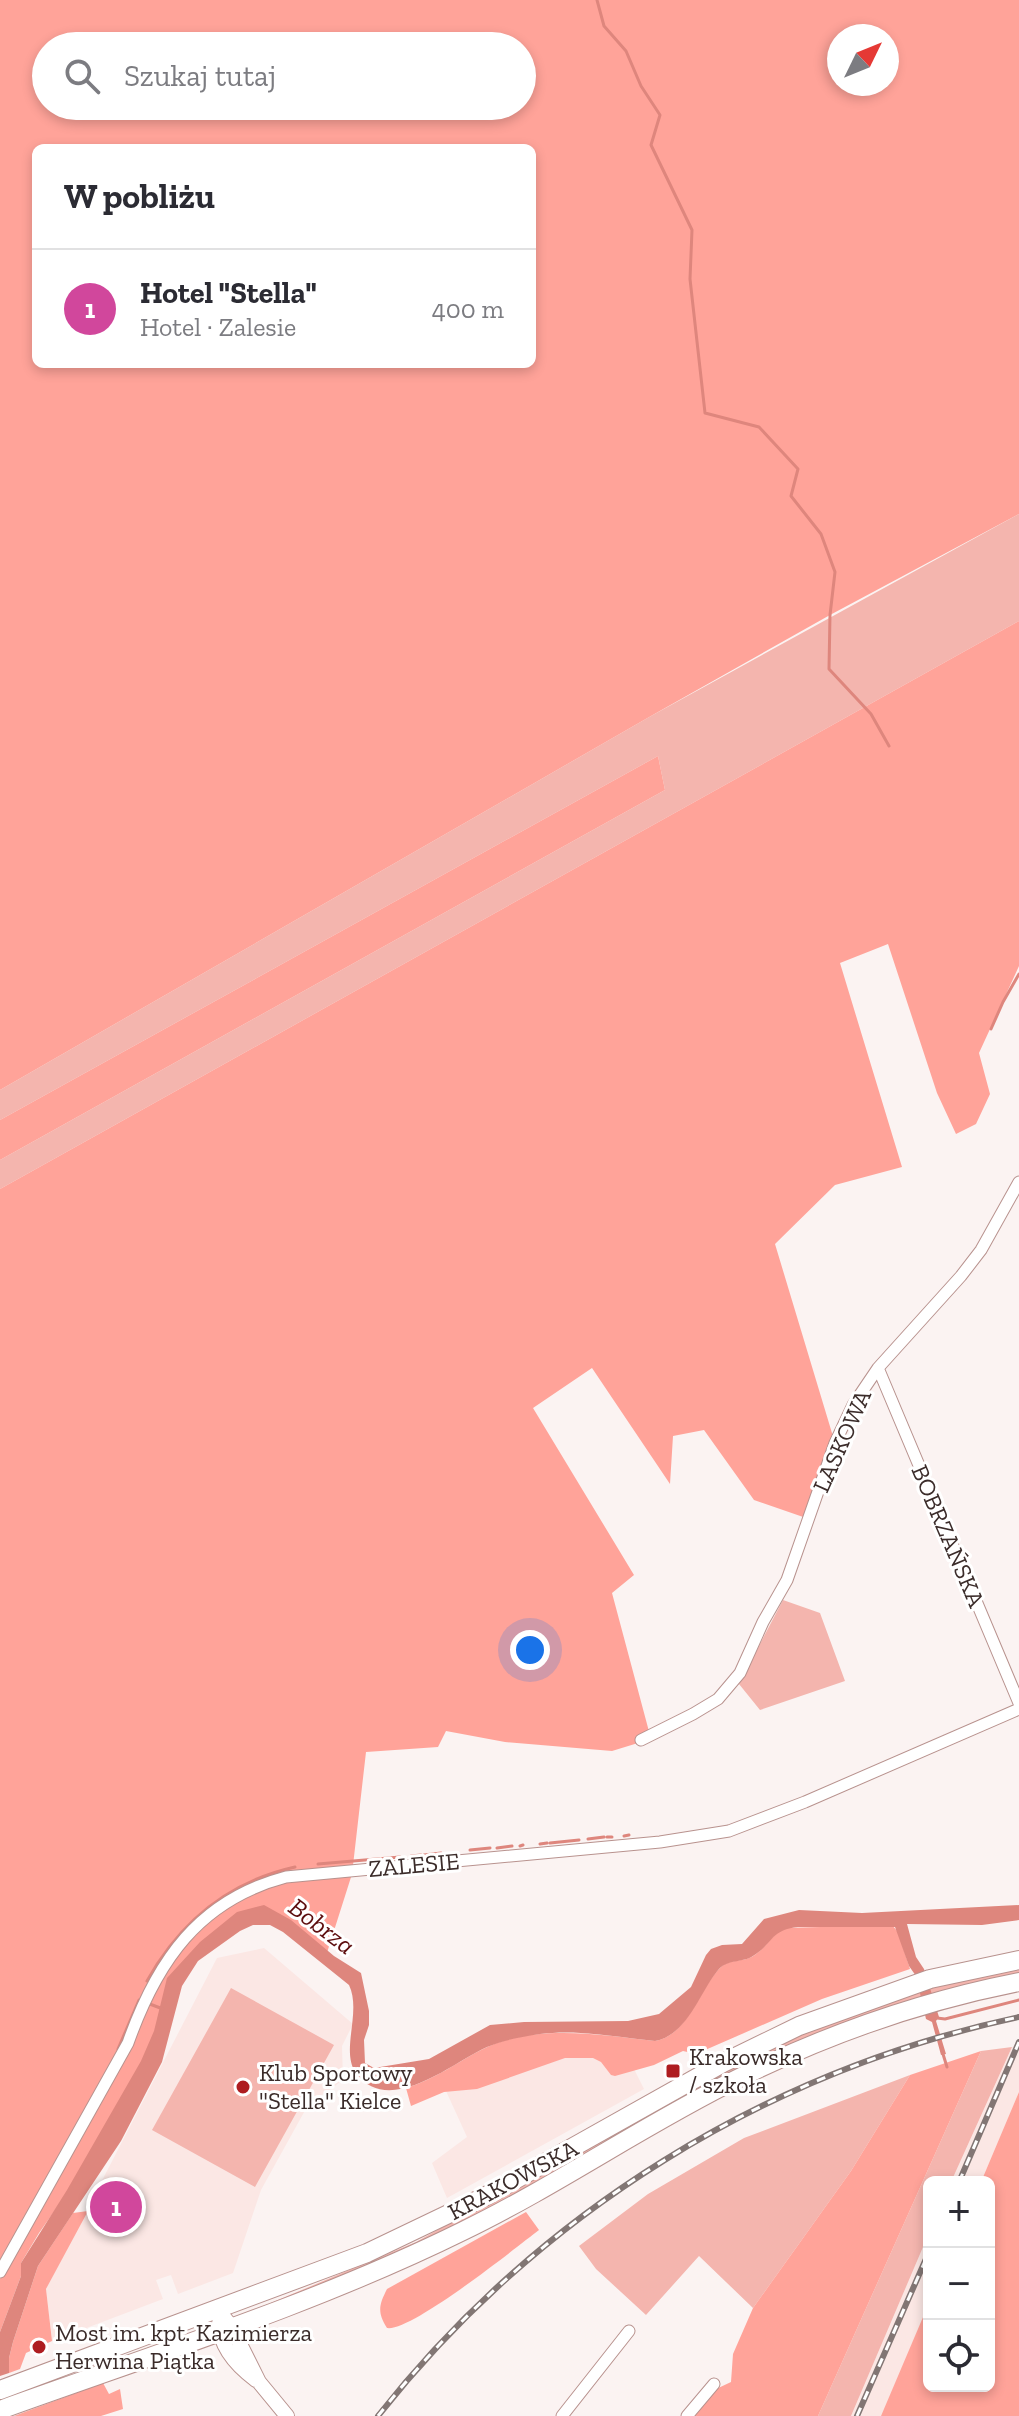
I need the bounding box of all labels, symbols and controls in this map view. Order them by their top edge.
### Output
north arrow [827,24,899,96]
search box [32,32,536,120]
icon: search [60,54,104,98]
text: Szukaj tutaj [124,58,276,94]
text: W pobliżu [64,176,215,217]
text: Hotel "Stella" [140,275,317,311]
text: 1 [85,293,95,325]
text: 400 m [432,293,504,325]
text: Hotel · Zalesie [140,311,296,343]
street label: LASKOWA [806,1384,877,1497]
street label: BOBRZAŃSKA [905,1460,992,1612]
your location [510,1630,550,1670]
street label: ZALESIE [367,1846,461,1883]
water label: Bobrza [283,1891,361,1961]
place label: Krakowska / szkoła [689,2042,803,2099]
place label: Klub Sportowy "Stella" Kielce [259,2058,413,2115]
marker: Krakowska / szkoła [664,2062,682,2080]
marker: Klub Sportowy "Stella" Kielce [234,2078,252,2096]
street label: KRAKOWSKA [443,2133,583,2226]
map controls [923,2176,995,2392]
button: + [923,2176,995,2248]
pin: 1 [90,2177,142,2237]
button: − [923,2248,995,2320]
place label: Most im. kpt. Kazimierza Herwina Piątka [55,2318,313,2375]
button: locate [923,2320,995,2392]
marker: Most im. kpt. Kazimierza Herwina Piątka [30,2338,48,2356]

